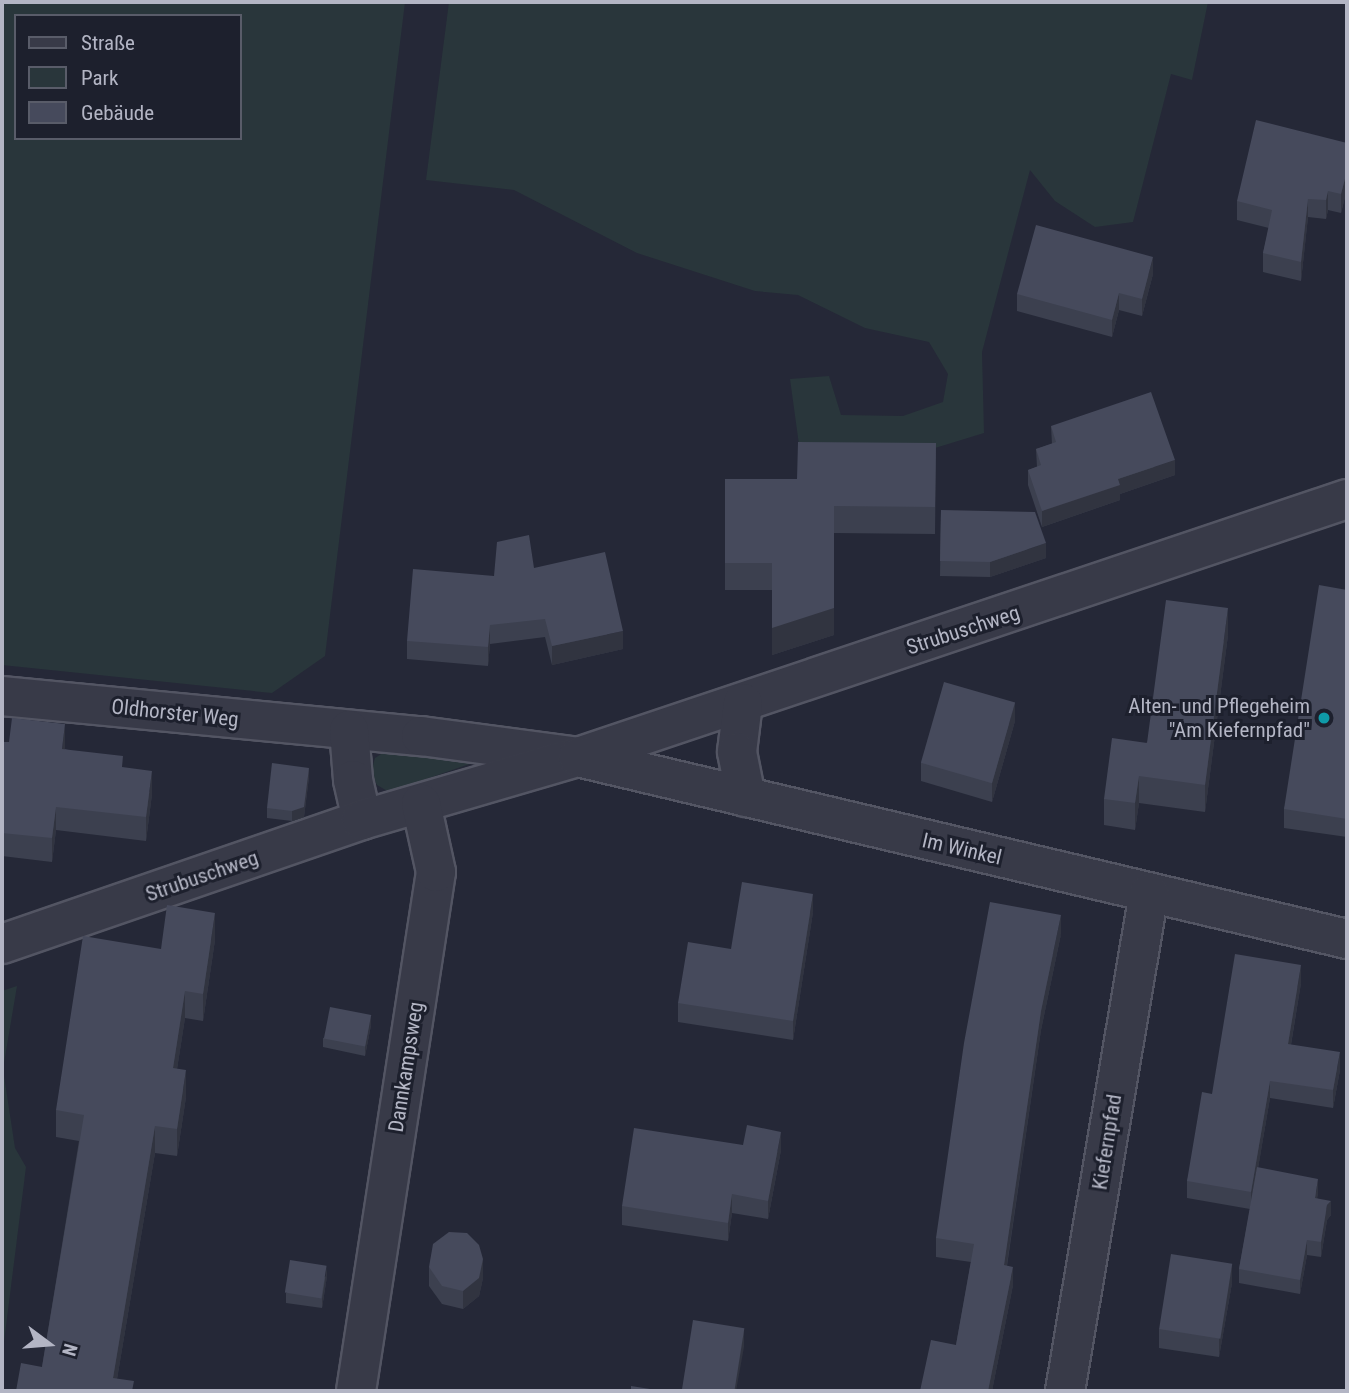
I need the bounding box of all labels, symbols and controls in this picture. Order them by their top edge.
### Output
legend [14,14,242,140]
text: Straße [81,31,135,55]
text: Park [81,66,118,90]
text: Gebäude [81,101,154,125]
street label: Strubuschweg [903,600,1023,660]
place label: Alten- und Pflegeheim "Am Kiefernpfad" [1128,693,1310,743]
street label: Oldhorster Weg [110,694,240,732]
marker: Alten- und Pflegeheim "Am Kiefernpfad" [1316,710,1332,726]
street label: Im Winkel [920,828,1004,870]
street label: Strubuschweg [142,845,262,907]
street label: Dannkampsweg [383,1000,429,1134]
street label: Kiefernpfad [1087,1092,1127,1192]
north arrow [14,1309,84,1379]
text: N [57,1341,82,1359]

